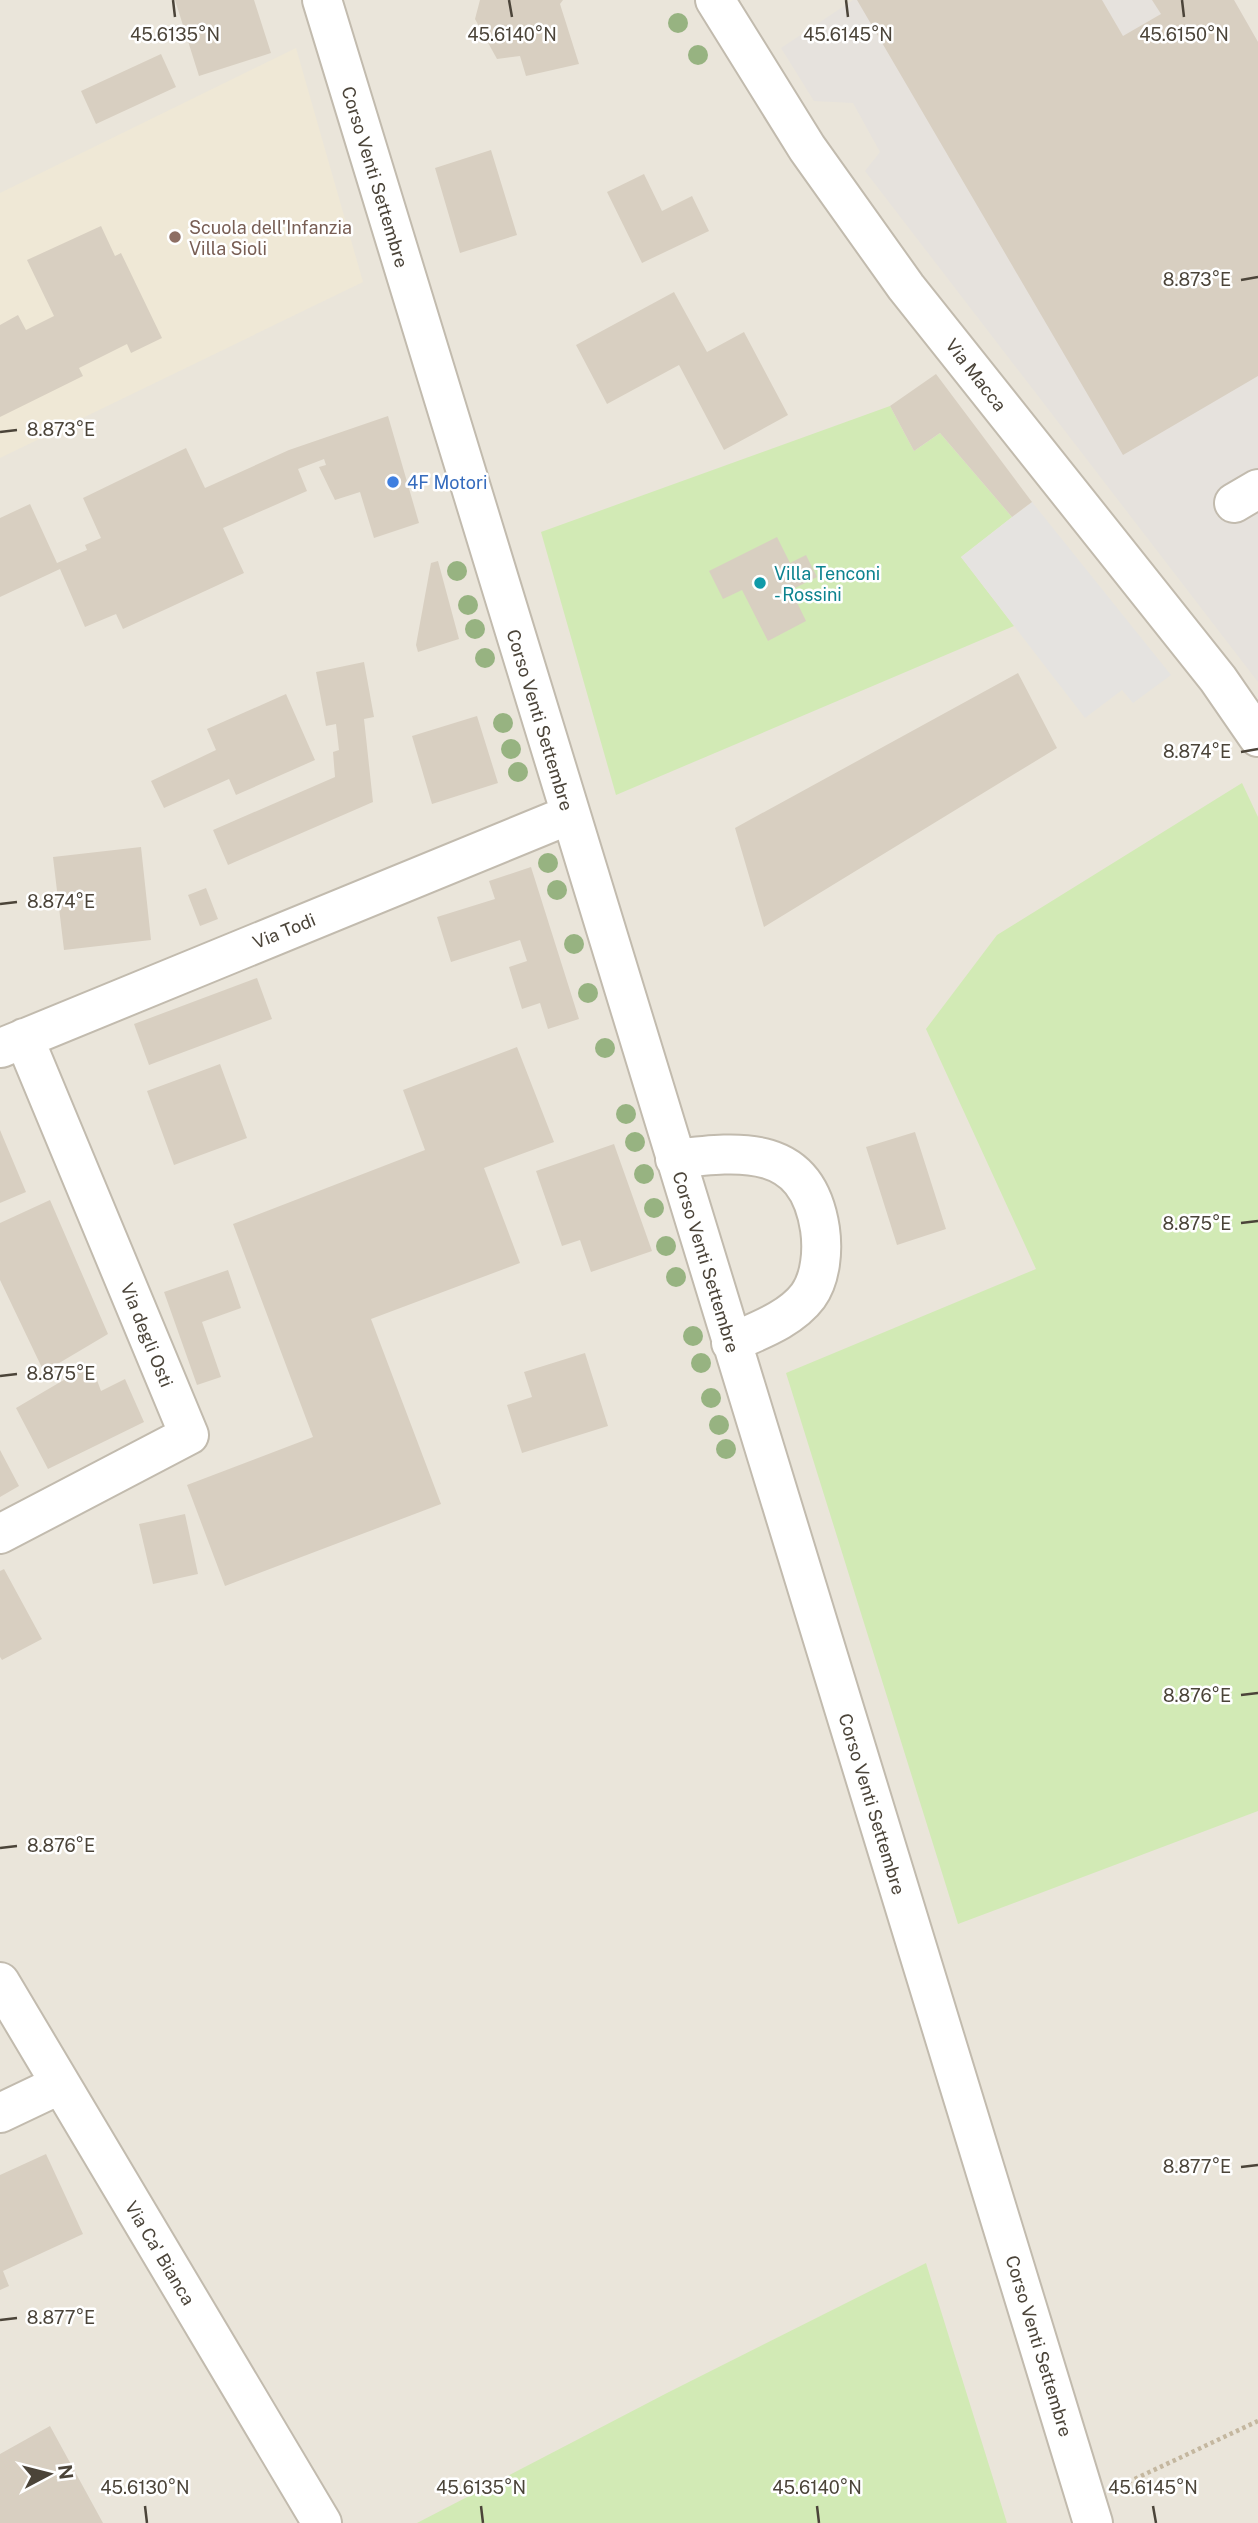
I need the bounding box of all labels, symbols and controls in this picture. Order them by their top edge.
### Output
text: 45.6135°N [130,24,220,45]
text: 45.6140°N [467,24,557,45]
text: 45.6145°N [803,24,893,45]
text: 45.6150°N [1139,24,1229,45]
street label: Corso Venti Settembre [337,84,413,270]
place label: Scuola dell'Infanzia Villa Sioli [189,217,352,259]
marker: Scuola dell'Infanzia Villa Sioli [167,229,183,245]
text: 8.873°E [1163,269,1231,290]
street label: Via Macca [941,335,1011,415]
text: 8.873°E [27,419,95,440]
place label: 4F Motori [407,472,487,493]
marker: 4F Motori [385,474,401,490]
place label: Villa Tenconi - Rossini [774,563,880,605]
marker: Villa Tenconi - Rossini [752,575,768,591]
street label: Corso Venti Settembre [502,627,578,813]
text: 8.874°E [1163,741,1231,762]
text: 8.874°E [27,891,95,912]
street label: Via Todi [250,909,318,953]
street label: Corso Venti Settembre [668,1169,744,1355]
text: 8.875°E [1163,1213,1231,1234]
street label: Via degli Osti [117,1280,177,1390]
text: 8.875°E [27,1363,95,1384]
text: 8.876°E [1163,1685,1231,1706]
street label: Corso Venti Settembre [834,1711,910,1897]
text: 8.876°E [27,1835,95,1856]
text: 8.877°E [1163,2156,1231,2177]
street label: Via Ca' Bianca [121,2197,199,2309]
street label: Corso Venti Settembre [1001,2253,1077,2439]
text: 8.877°E [27,2307,95,2328]
north arrow [14,2439,84,2509]
text: N [54,2463,78,2481]
text: 45.6130°N [100,2477,190,2498]
text: 45.6135°N [436,2477,526,2498]
text: 45.6140°N [772,2477,862,2498]
text: 45.6145°N [1108,2477,1198,2498]

